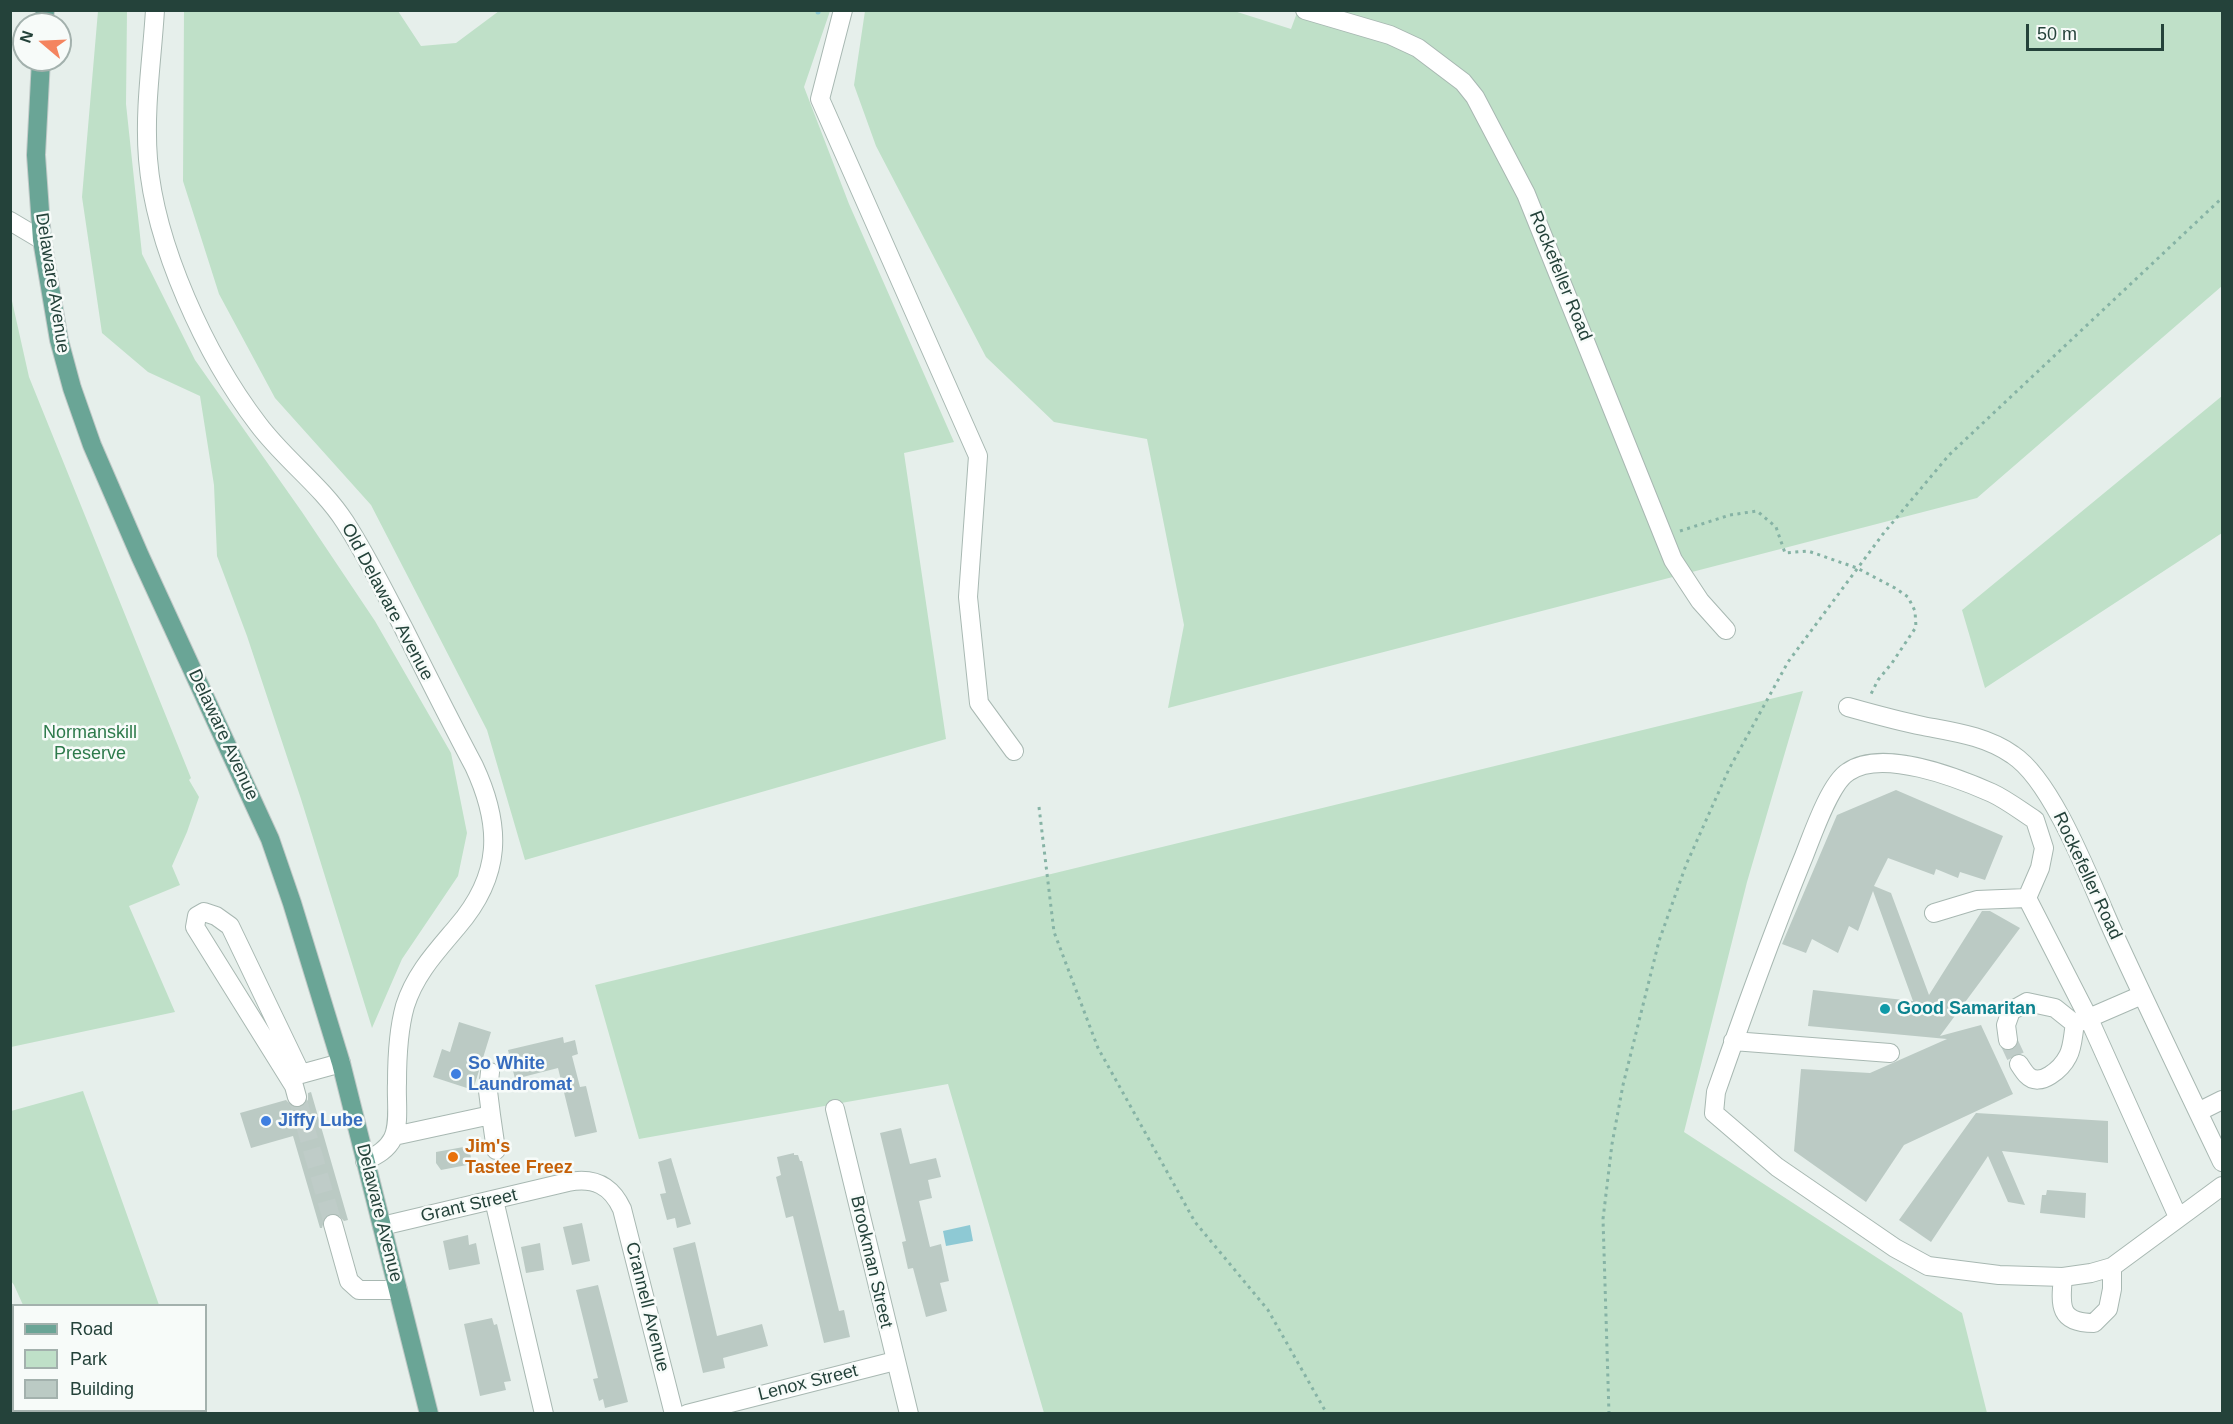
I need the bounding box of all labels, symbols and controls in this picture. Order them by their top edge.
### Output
north arrow [12,12,72,72]
scale bar [2029,12,2167,50]
text: 50 m [2037,24,2077,44]
text: N [16,28,36,45]
street label: Rockefeller Road [1524,208,1596,344]
street label: Delaware Avenue [30,211,74,355]
street label: Old Delaware Avenue [336,520,438,684]
street label: Delaware Avenue [183,666,263,804]
park label: Normanskill Preserve [43,722,137,764]
street label: Rockefeller Road [2048,809,2126,943]
place label: Good Samaritan [1897,998,2036,1020]
marker: Good Samaritan [1878,1002,1892,1016]
place label: So White Laundromat [468,1053,572,1096]
marker: So White Laundromat [449,1067,463,1081]
place label: Jiffy Lube [278,1110,363,1132]
marker: Jiffy Lube [259,1114,273,1128]
place label: Jim's Tastee Freez [465,1136,573,1178]
street label: Delaware Avenue [351,1142,407,1284]
marker: Jim's Tastee Freez [446,1150,460,1164]
street label: Grant Street [419,1184,519,1228]
street label: Brookman Street [845,1194,897,1330]
street label: Crannell Avenue [620,1240,674,1374]
legend [12,1304,207,1412]
text: Road [70,1319,113,1339]
text: Park [70,1349,107,1369]
street label: Lenox Street [756,1360,860,1406]
text: Building [70,1379,134,1399]

